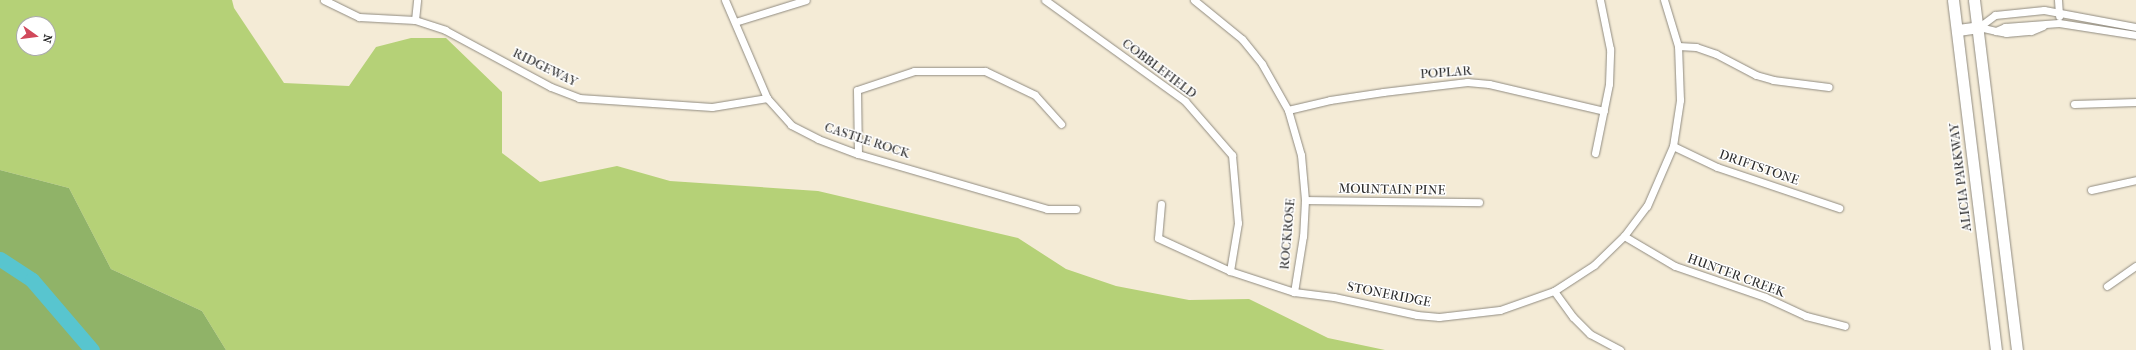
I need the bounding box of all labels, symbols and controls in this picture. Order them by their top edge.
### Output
north arrow [16,16,56,56]
text: N [40,33,54,44]
street label: COBBLEFIELD [1119,36,1199,102]
street label: RIDGEWAY [510,46,580,90]
street label: POPLAR [1420,63,1472,83]
street label: CASTLE ROCK [822,120,912,162]
street label: ALICIA PARKWAY [1947,122,1975,232]
street label: DRIFTSTONE [1717,147,1801,189]
street label: MOUNTAIN PINE [1338,181,1446,199]
street label: ROCKROSE [1277,198,1299,270]
street label: HUNTER CREEK [1685,251,1787,301]
street label: STONERIDGE [1346,279,1432,311]

